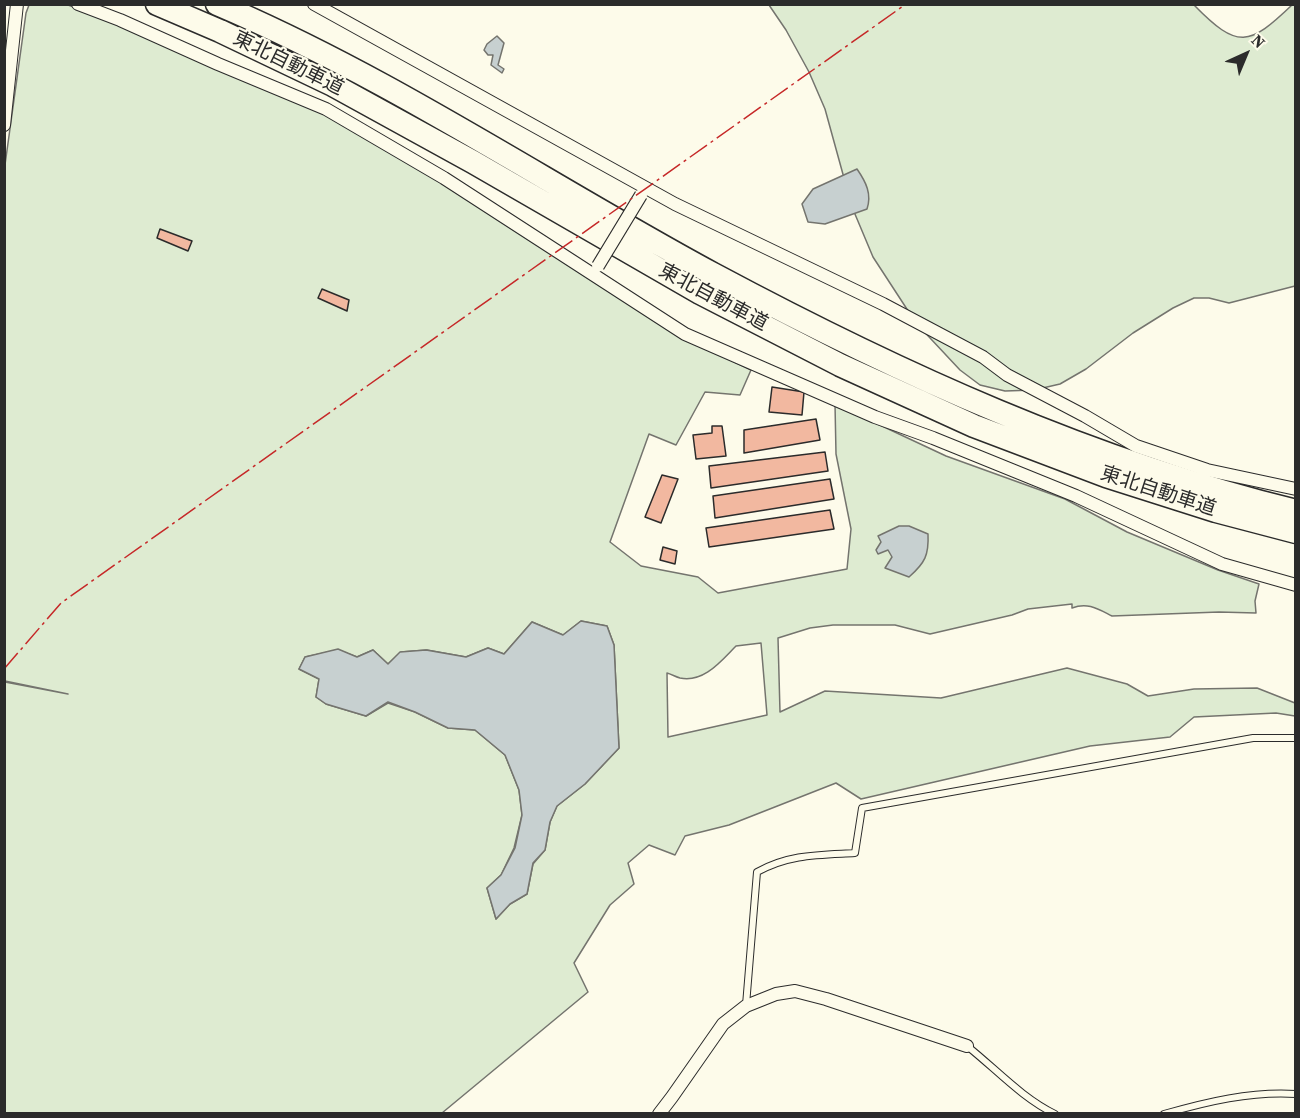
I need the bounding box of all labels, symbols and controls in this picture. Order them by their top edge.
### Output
north arrow [1216,24,1276,84]
street label: 東北自動車道 [229,27,347,101]
text: N [1247,29,1270,53]
street label: 東北自動車道 [654,259,772,337]
street label: 東北自動車道 [1097,462,1219,522]

